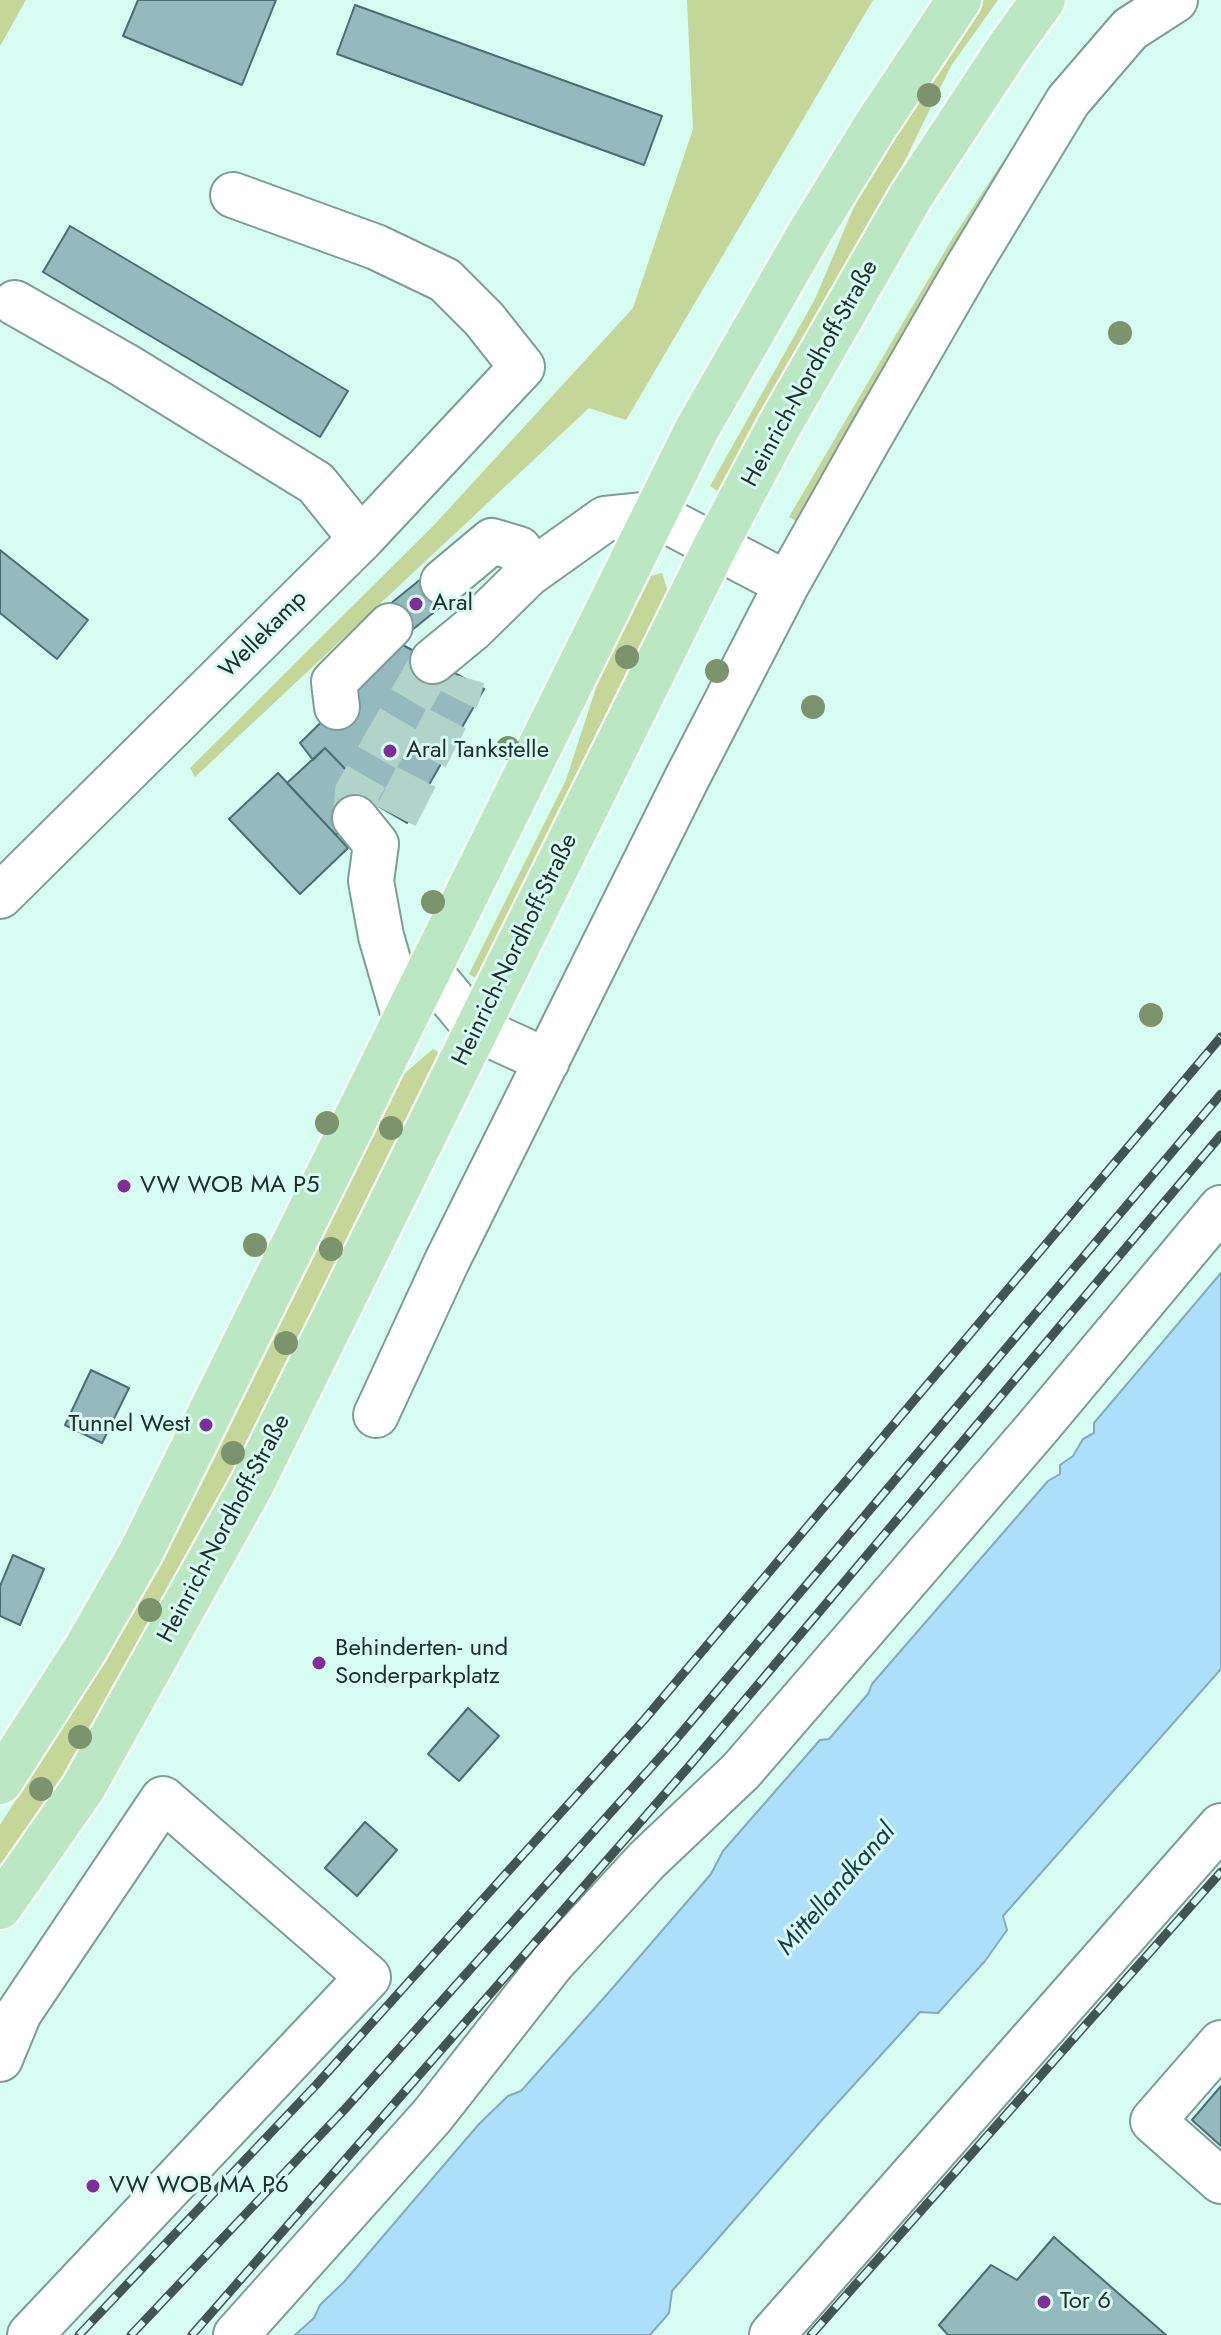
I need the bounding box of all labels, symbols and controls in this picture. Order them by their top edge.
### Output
street label: Heinrich-Nordhoff-Straße [737,256,885,492]
street label: Wellekamp [214,585,314,685]
place label: Aral [432,590,473,618]
marker: Aral [407,595,425,613]
place label: Aral Tankstelle [406,737,549,765]
marker: Aral Tankstelle [381,742,399,760]
street label: Heinrich-Nordhoff-Straße [447,829,585,1071]
place label: VW WOB MA P5 [140,1172,320,1200]
marker: VW WOB MA P5 [115,1177,133,1195]
street label: Heinrich-Nordhoff-Straße [153,1410,297,1648]
place label: Tunnel West [68,1411,190,1439]
marker: Tunnel West [197,1416,215,1434]
place label: Behinderten- und Sonderparkplatz [335,1635,508,1691]
marker: Behinderten- und Sonderparkplatz [310,1654,328,1672]
water label: Mittellandkanal [771,1818,903,1962]
place label: VW WOB MA P6 [109,2172,289,2200]
marker: VW WOB MA P6 [84,2177,102,2195]
place label: Tor 6 [1060,2288,1111,2316]
marker: Tor 6 [1035,2293,1053,2311]

